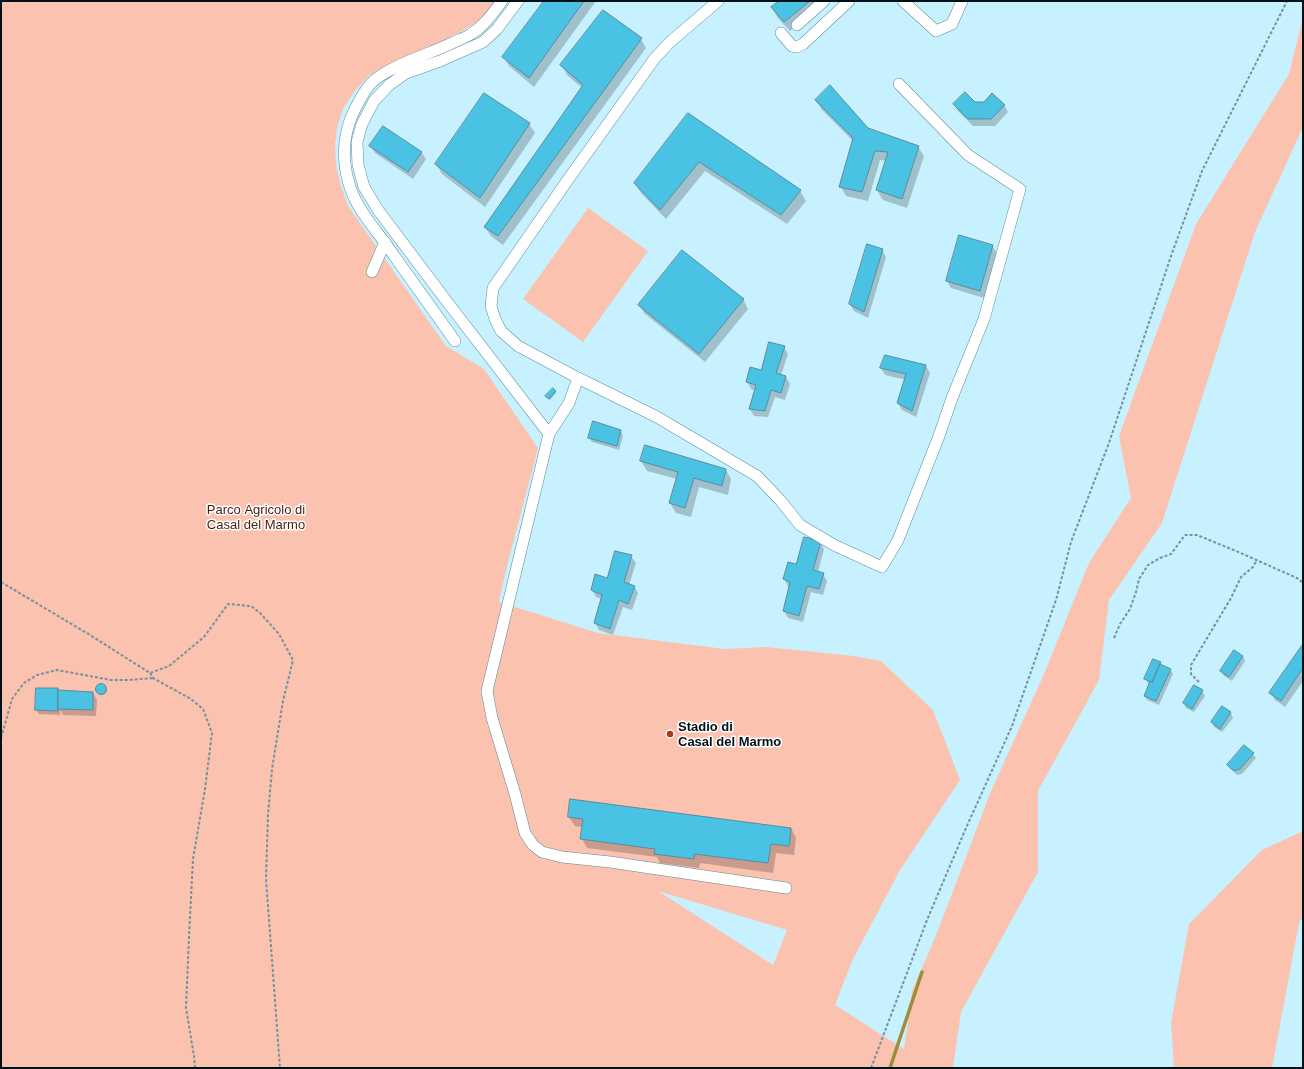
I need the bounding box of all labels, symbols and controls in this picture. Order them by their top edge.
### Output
park label: Parco Agricolo di Casal del Marmo [207,502,305,533]
place label: Stadio di Casal del Marmo [678,719,781,750]
marker: Stadio di Casal del Marmo [665,729,675,739]

